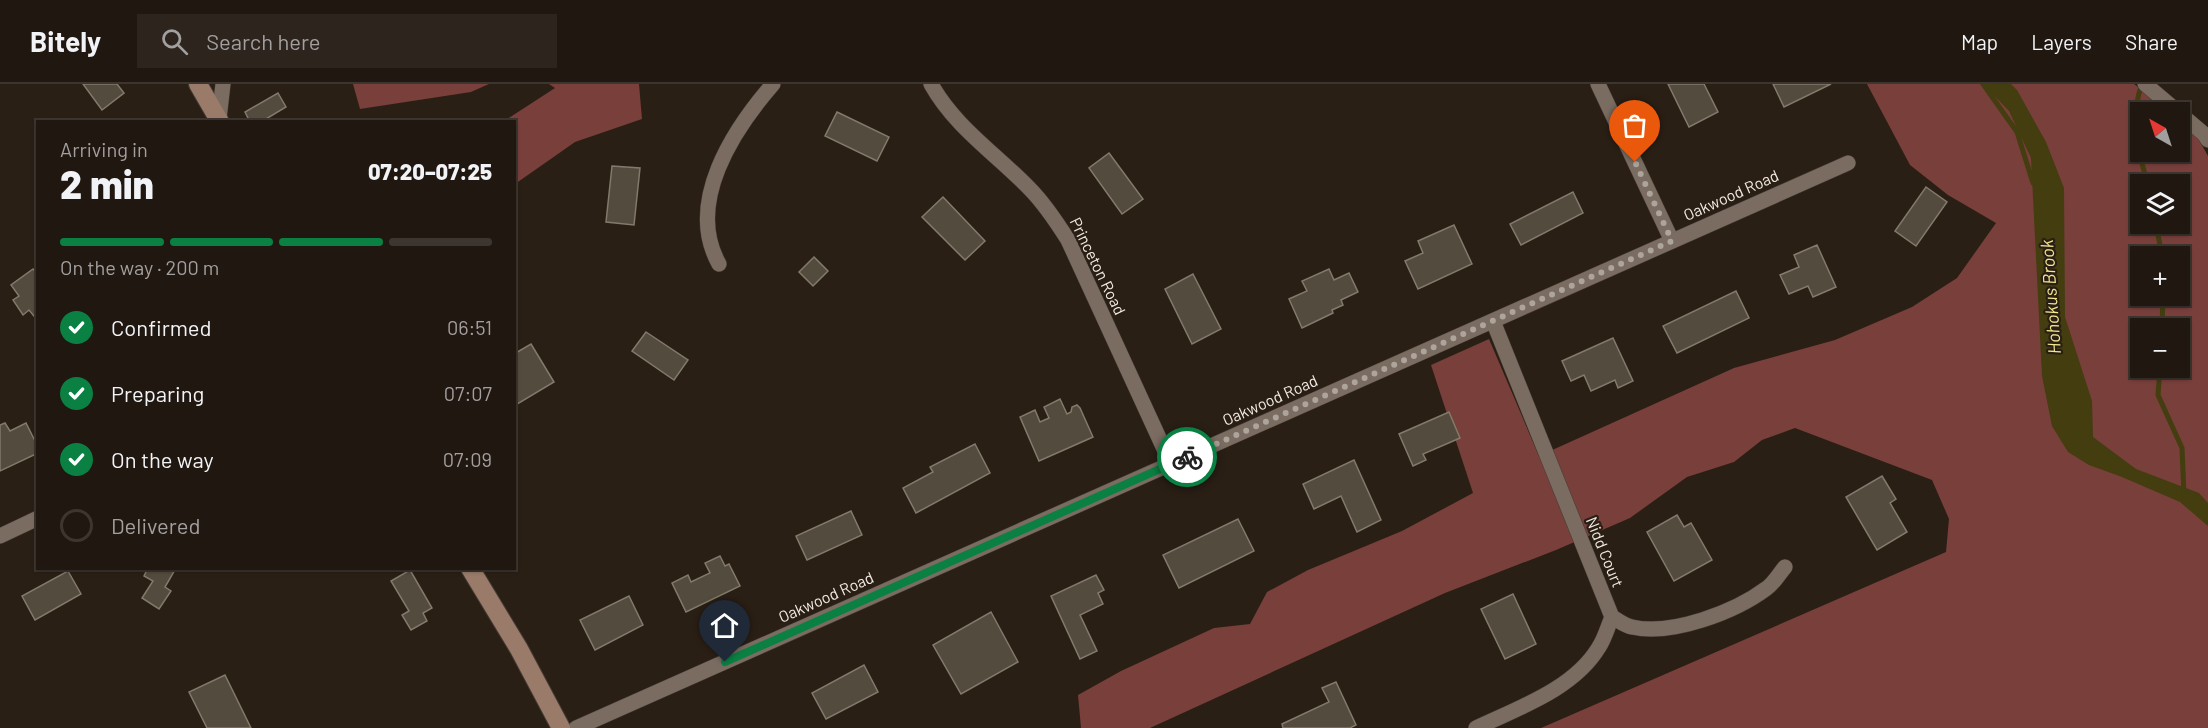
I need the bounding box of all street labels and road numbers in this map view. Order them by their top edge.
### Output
street label: Oakwood Road [1680,165,1781,224]
street label: Princeton Road [1067,214,1130,318]
street label: Oakwood Road [1219,370,1320,429]
street label: Nidd Court [1583,514,1628,590]
street label: Oakwood Road [775,567,876,626]

